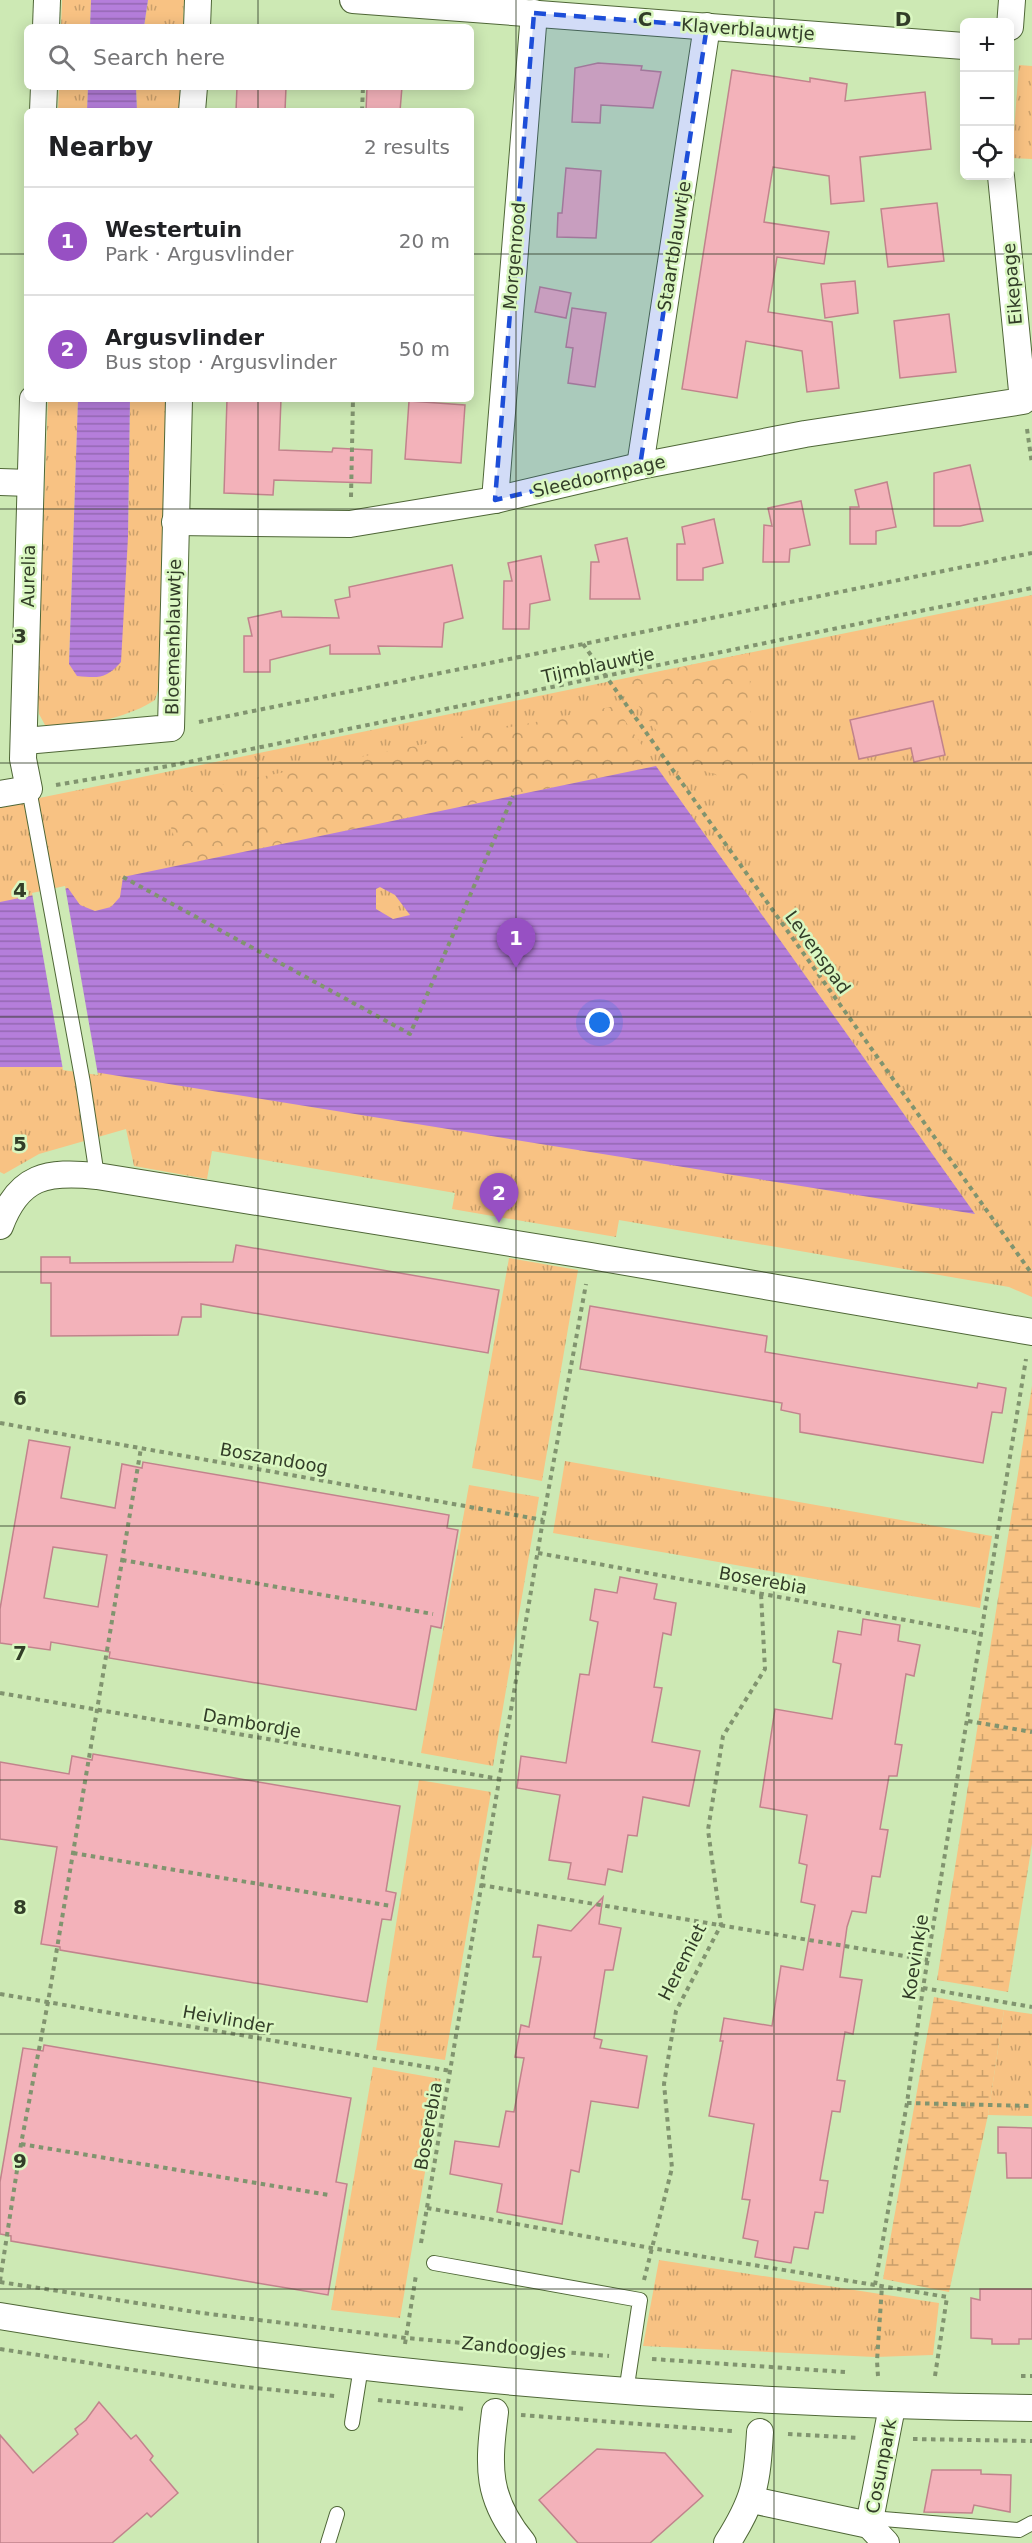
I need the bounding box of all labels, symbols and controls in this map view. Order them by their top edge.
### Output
text: C [638,7,652,31]
text: D [895,7,911,31]
street label: Klaverblauwtje [681,14,815,44]
map controls [960,18,1014,180]
button: + [960,18,1014,72]
search box [24,24,474,90]
icon: search [45,41,78,74]
text: Search here [93,45,225,70]
button: − [960,72,1014,126]
button: locate [960,126,1014,180]
text: Nearby [48,132,153,162]
text: 2 results [364,135,450,159]
street label: Staartblauwtje [653,179,695,313]
street label: Morgenrood [499,201,529,311]
text: Westertuin [105,217,242,242]
text: 1 [61,229,74,253]
text: 20 m [399,229,450,253]
text: Park · Argusvlinder [105,242,294,266]
street label: Eikepage [998,242,1026,326]
text: Argusvlinder [105,325,264,350]
text: 2 [61,337,74,361]
text: 50 m [399,337,450,361]
text: Bus stop · Argusvlinder [105,350,337,374]
street label: Sleedoornpage [531,451,667,501]
street label: Aurelia [17,544,39,608]
street label: Bloemenblauwtje [161,559,185,715]
text: 3 [13,624,27,648]
street label: Tijmblauwtje [539,643,656,687]
text: 4 [13,878,27,902]
street label: Levenspad [781,907,855,997]
pin: 1 [496,918,536,968]
your location [585,1008,614,1037]
text: 5 [13,1132,27,1156]
pin: 2 [480,1174,518,1223]
text: 6 [13,1386,27,1410]
street label: Boszandoog [218,1438,330,1478]
street label: Boserebia [717,1562,809,1598]
text: 7 [13,1641,27,1665]
street label: Dambordje [201,1704,303,1742]
text: 8 [13,1895,27,1919]
street label: Koevinkje [898,1913,932,2001]
street label: Heremiet [654,1920,710,2004]
street label: Heivlinder [181,2001,276,2037]
street label: Boserebia [410,2080,446,2172]
text: 9 [13,2149,27,2173]
street label: Zandoogjes [461,2332,567,2362]
street label: Cosunpark [862,2416,901,2515]

